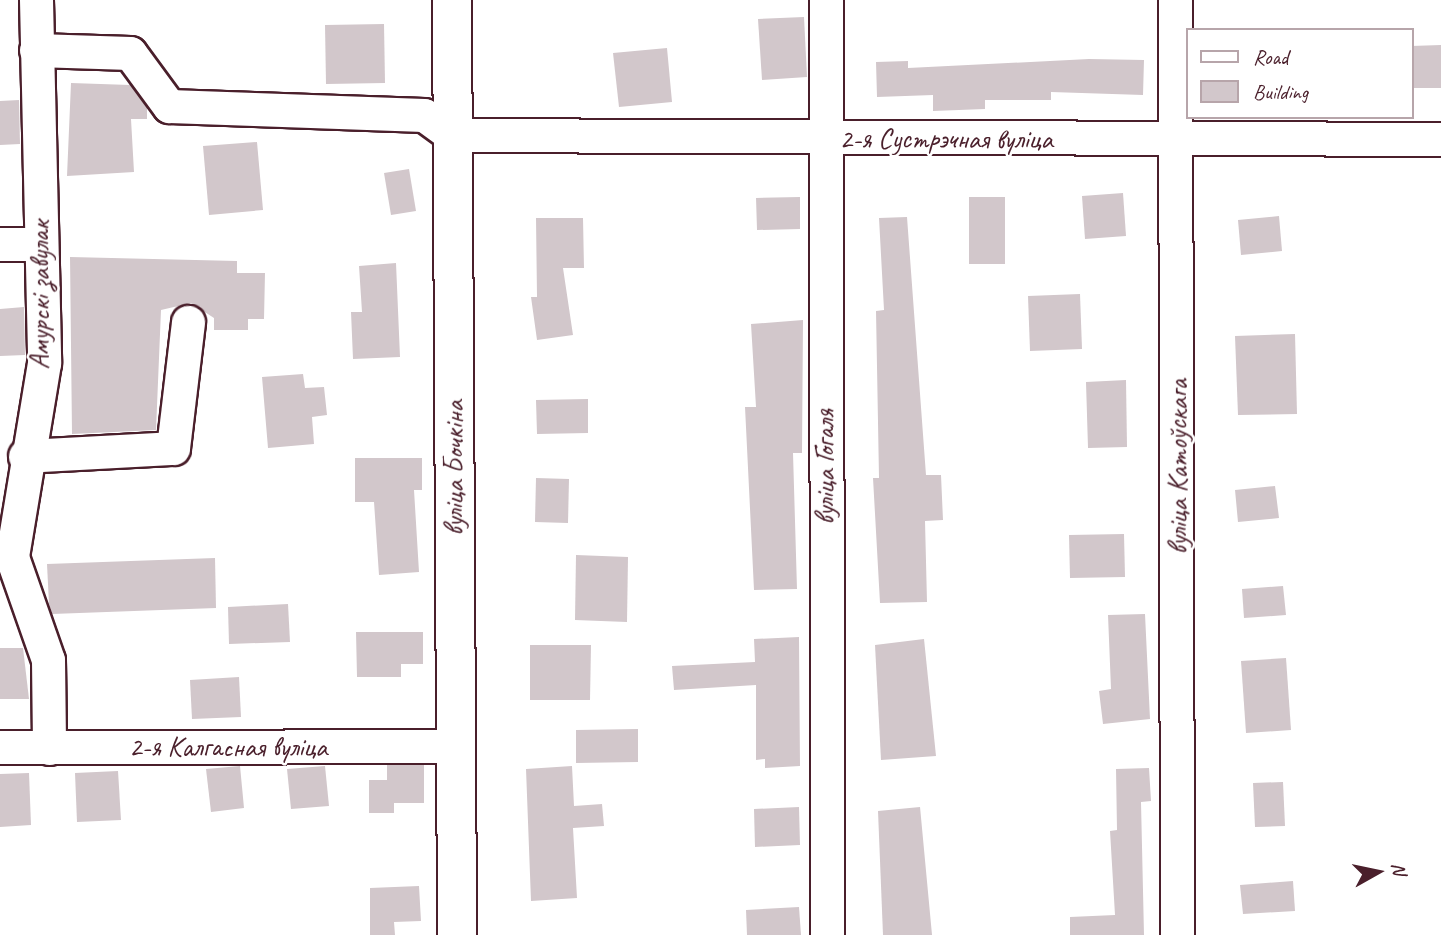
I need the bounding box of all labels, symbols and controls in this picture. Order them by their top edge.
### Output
legend [1186,28,1413,119]
text: Road [1253,44,1288,70]
text: Building [1253,79,1308,105]
street label: 2-я Сустрэчная вуліца [840,122,1052,156]
street label: Амурскі завулак [23,220,57,370]
street label: вуліца Катоўскага [1161,381,1195,553]
street label: вуліца Бочкіна [437,401,471,535]
street label: вуліца Гогаля [808,410,842,524]
street label: 2-я Калгасная вуліца [128,730,328,764]
north arrow [1343,837,1413,907]
text: N [1386,861,1412,876]

